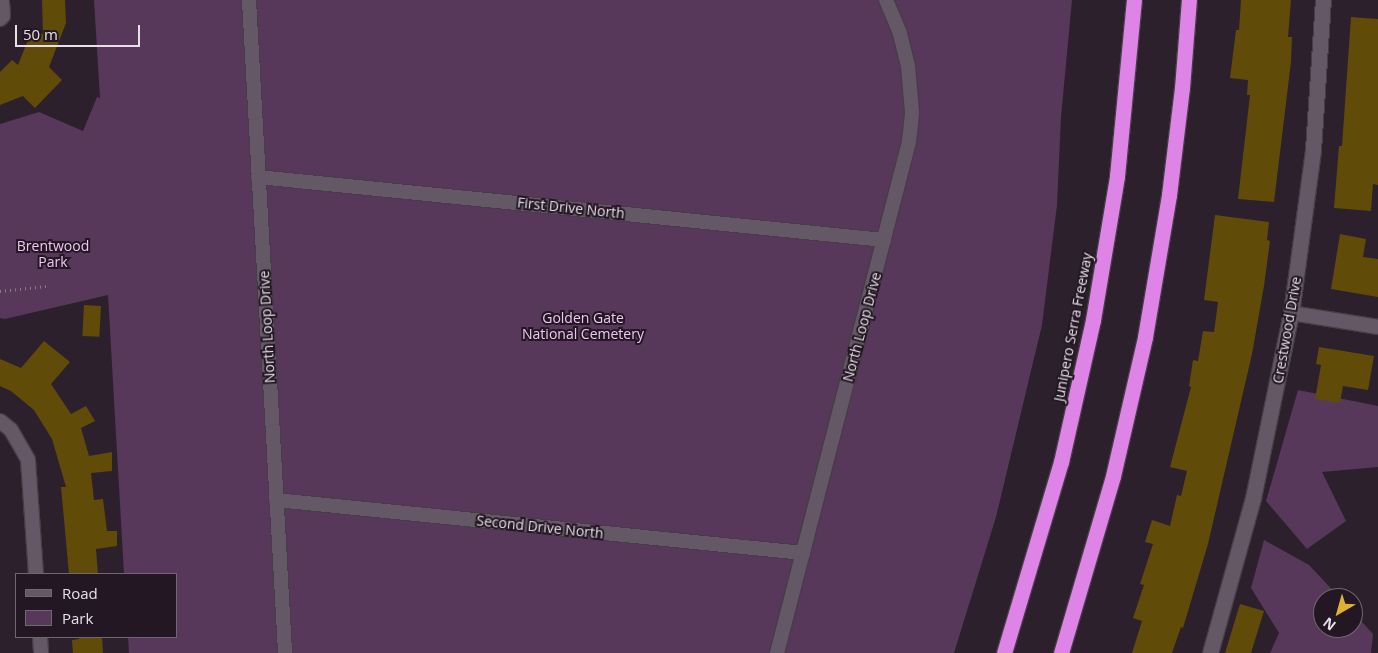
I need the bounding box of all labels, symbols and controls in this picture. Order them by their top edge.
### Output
scale bar [18,15,142,47]
text: 50 m [23,24,58,44]
street label: First Drive North [516,194,626,222]
park label: Brentwood Park [17,238,89,270]
street label: Junipero Serra Freeway [1050,251,1096,403]
street label: North Loop Drive [256,270,278,384]
street label: North Loop Drive [839,270,885,384]
street label: Crestwood Drive [1269,275,1305,385]
park label: Golden Gate National Cemetery [522,310,644,342]
street label: Second Drive North [476,512,604,542]
legend [15,573,178,638]
text: Road [62,583,98,603]
north arrow [1313,588,1363,638]
text: Park [62,608,93,628]
text: N [1319,613,1339,635]

